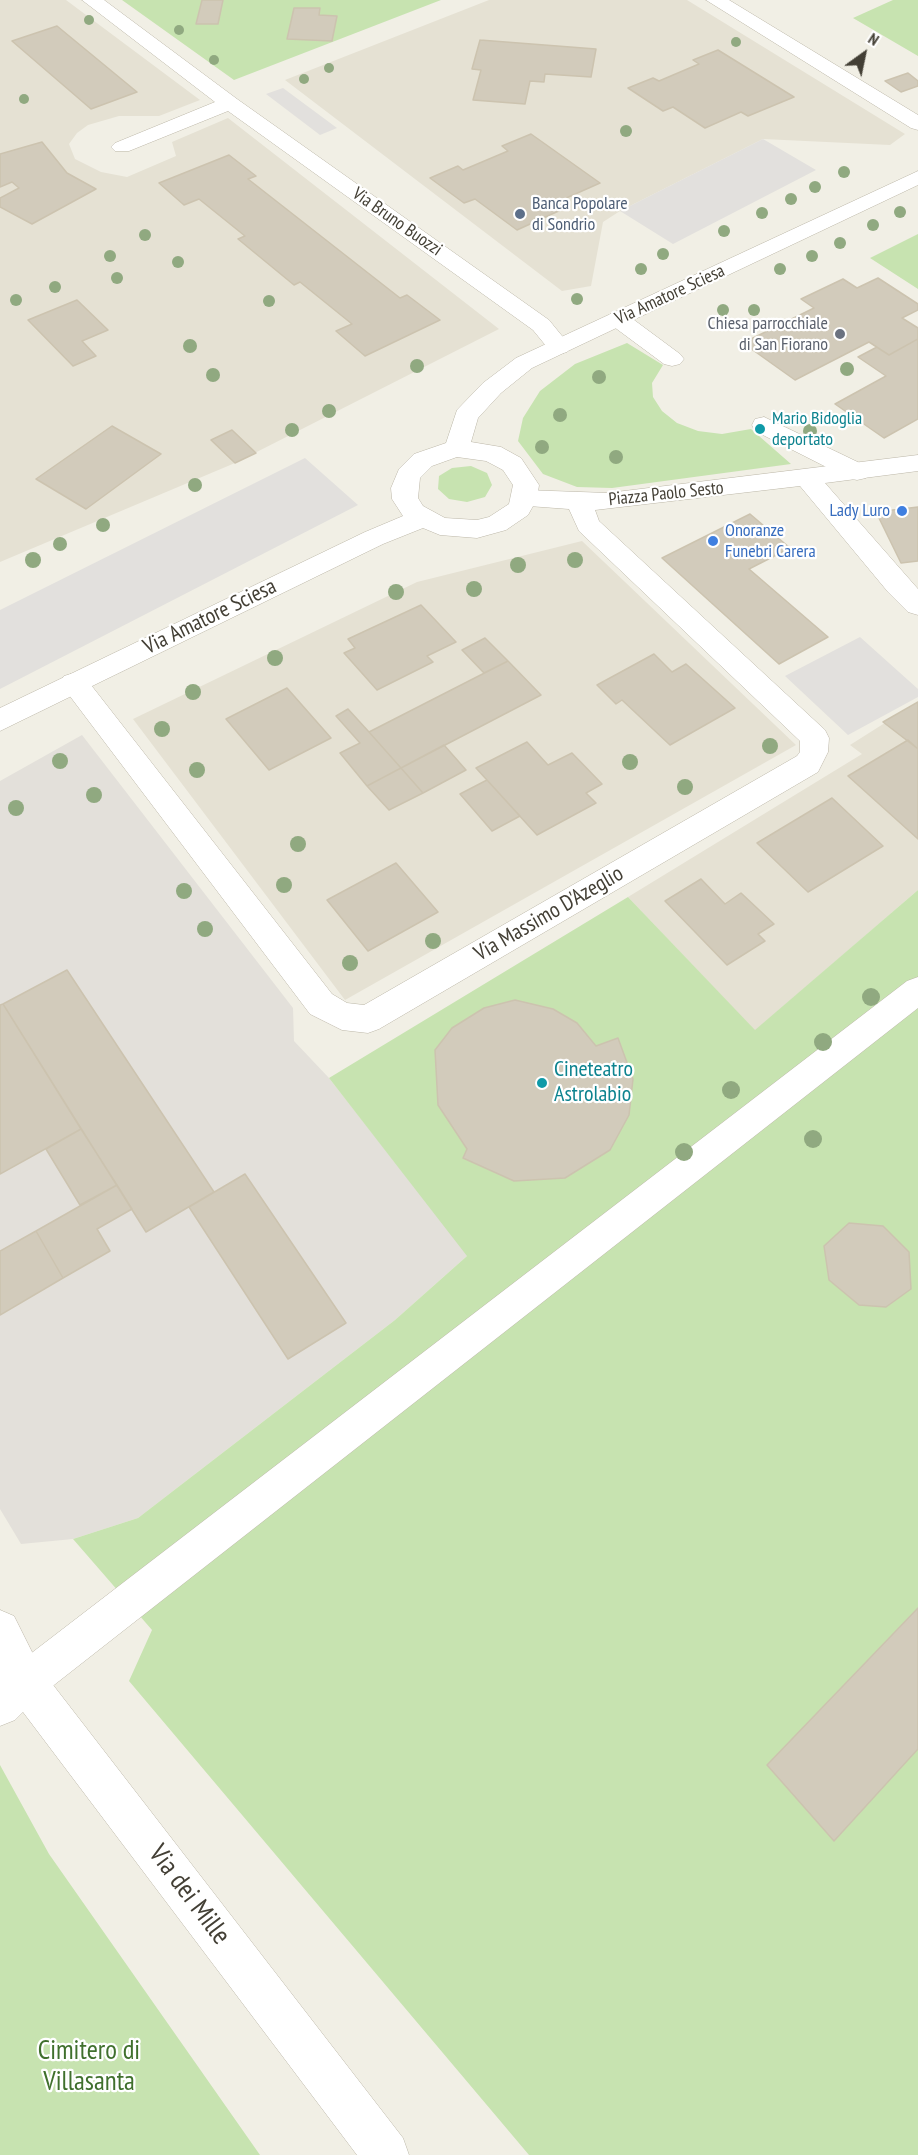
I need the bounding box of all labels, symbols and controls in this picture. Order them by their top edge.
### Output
north arrow [834,24,894,84]
text: N [865,28,883,50]
street label: Via Bruno Buozzi [348,183,446,261]
place label: Banca Popolare di Sondrio [532,193,628,236]
marker: Banca Popolare di Sondrio [513,207,527,221]
street label: Via Amatore Sciesa [612,260,728,330]
place label: Chiesa parrocchiale di San Fiorano [708,313,828,356]
marker: Chiesa parrocchiale di San Fiorano [833,327,847,341]
place label: Mario Bidoglia deportato [772,408,862,450]
marker: Mario Bidoglia deportato [753,422,767,436]
street label: Piazza Paolo Sesto [607,477,725,511]
place label: Lady Luro [829,500,890,522]
marker: Lady Luro [895,504,909,518]
place label: Onoranze Funebri Carera [725,520,816,562]
marker: Onoranze Funebri Carera [706,534,720,548]
street label: Via Amatore Sciesa [139,573,281,661]
street label: Via Massimo D'Azeglio [470,861,628,967]
place label: Cineteatro Astrolabio [554,1057,633,1108]
marker: Cineteatro Astrolabio [535,1076,549,1090]
street label: Via dei Mille [141,1839,237,1951]
park label: Cimitero di Villasanta [38,2035,140,2098]

